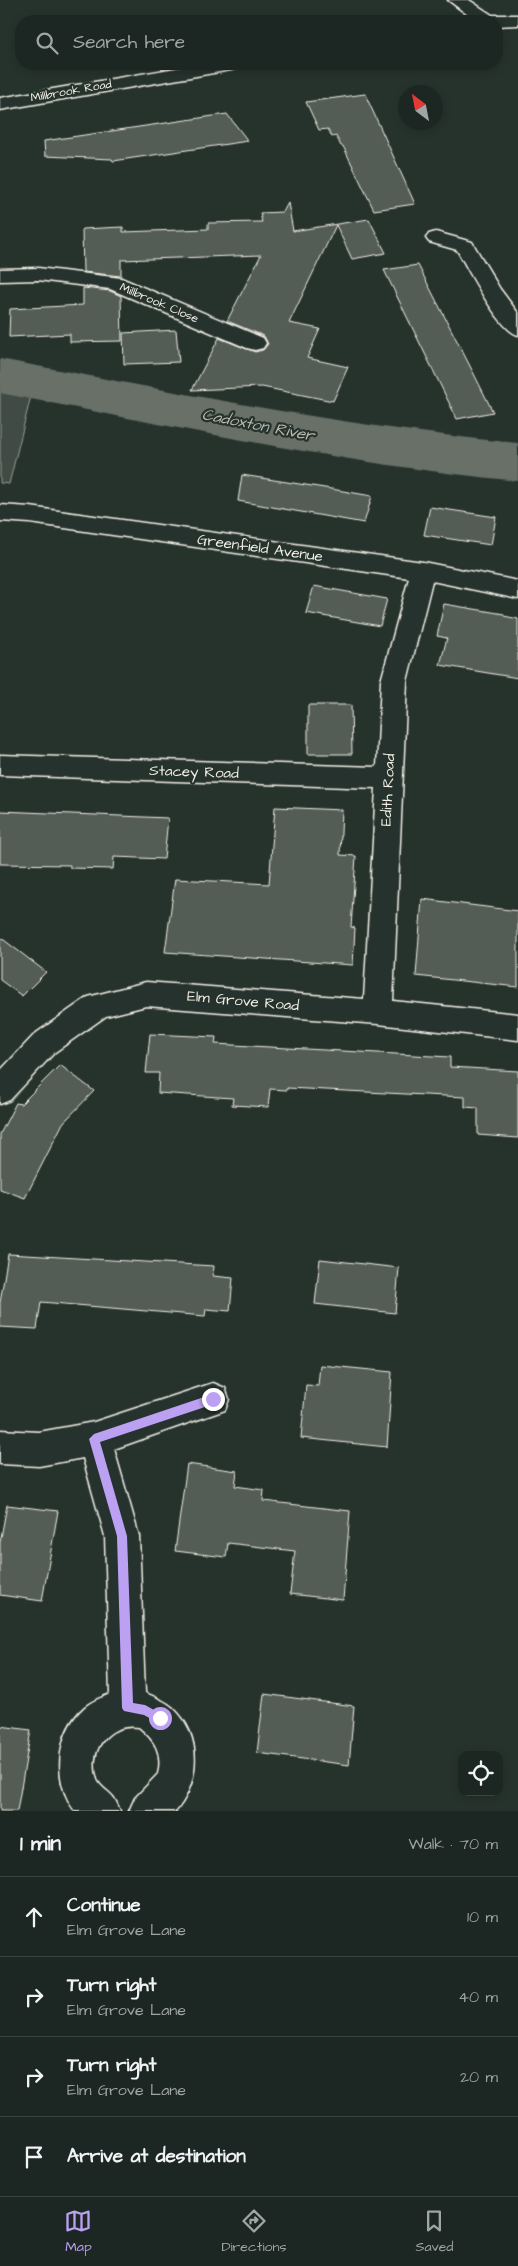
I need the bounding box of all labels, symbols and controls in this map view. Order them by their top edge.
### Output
search box [15,15,503,70]
icon: search [33,29,61,57]
text: Search here [73,29,185,56]
street label: Millbrook Road [29,75,113,107]
north arrow [398,85,443,130]
street label: Millbrook Close [117,279,202,327]
water label: Cadoxton River [200,403,318,447]
street label: Greenfield Avenue [196,529,324,567]
street label: Edith Road [376,753,400,827]
street label: Stacey Road [149,760,239,785]
street label: Elm Grove Road [186,986,300,1016]
route end [202,1388,225,1411]
route start [149,1707,172,1730]
map controls [458,1751,503,1796]
button: locate [458,1751,503,1796]
text: 1 min [20,1829,61,1858]
text: Walk · 70 m [409,1833,498,1855]
text: Continue [67,1892,141,1919]
icon: ahead [20,1903,48,1931]
text: 10 m [467,1906,498,1928]
text: Elm Grove Lane [67,1919,186,1941]
text: Turn right [67,1972,156,1999]
icon: right [20,1983,48,2011]
text: 40 m [458,1986,498,2008]
text: Elm Grove Lane [67,1999,186,2021]
text: Turn right [67,2052,156,2079]
icon: right [20,2063,48,2091]
text: 20 m [460,2066,498,2088]
text: Elm Grove Lane [67,2079,186,2101]
icon: arrive [20,2143,48,2171]
text: Arrive at destination [67,2143,246,2170]
tab: Map [64,2207,92,2257]
tab: Directions [221,2207,286,2257]
tab: Saved [415,2207,454,2257]

